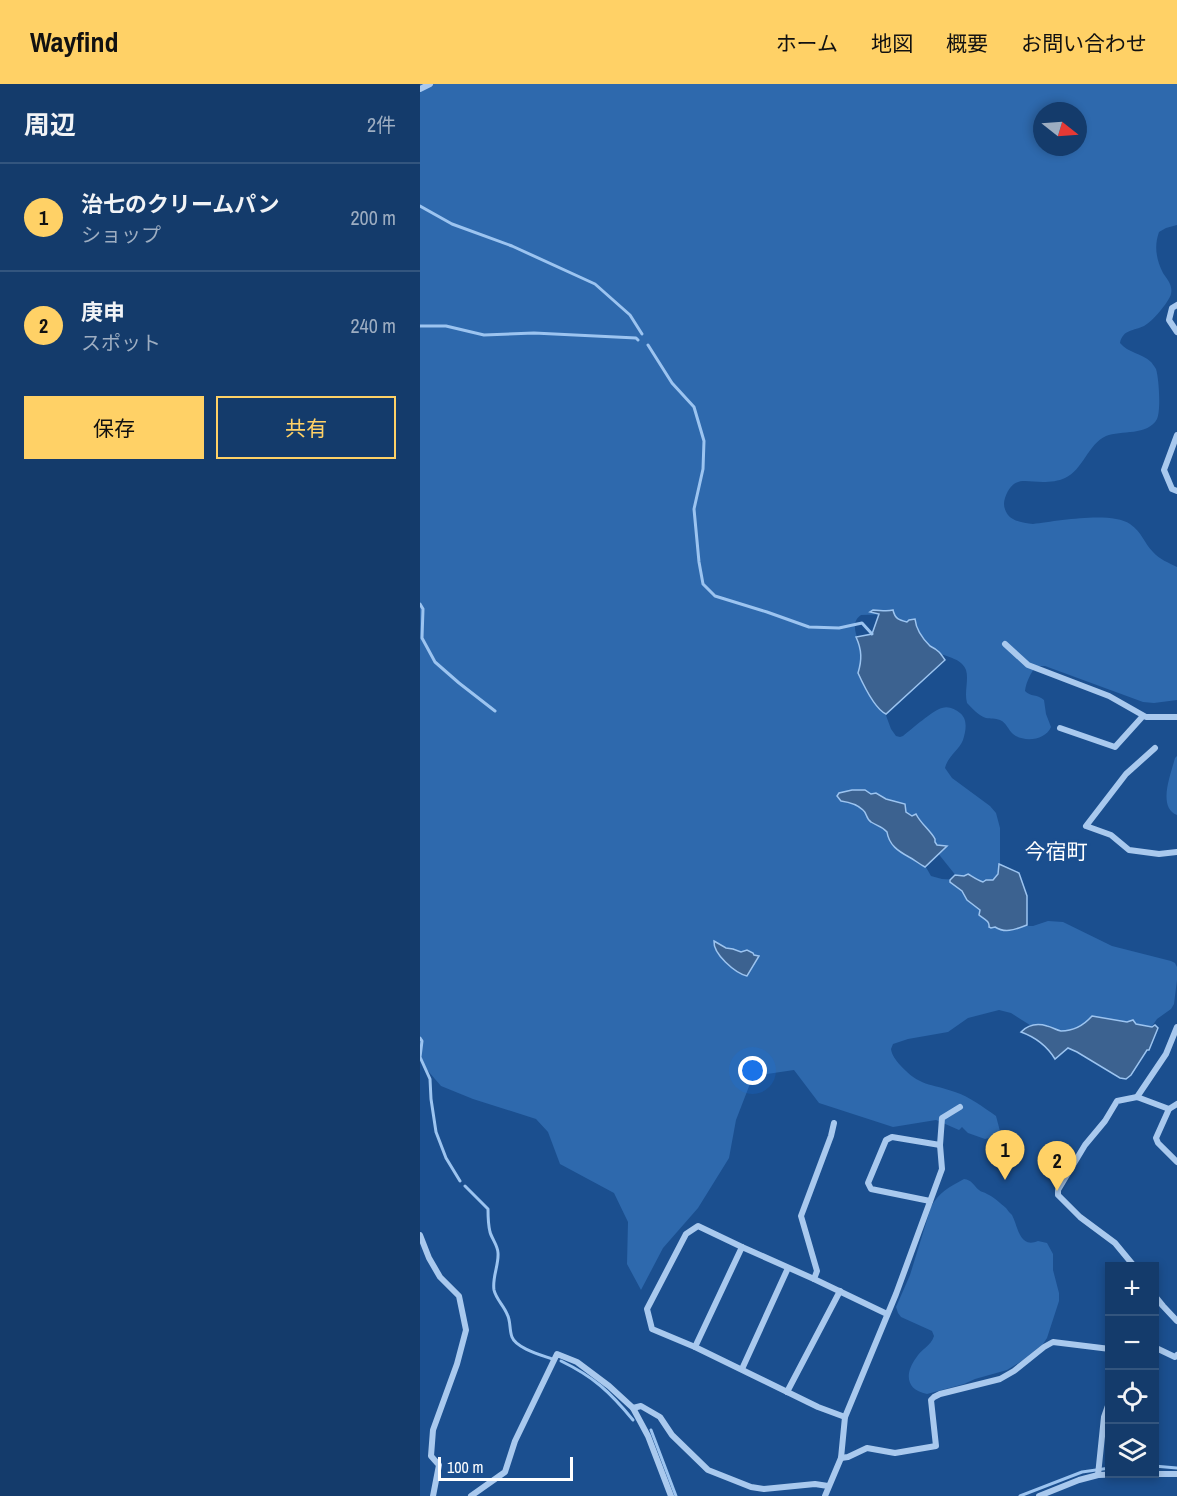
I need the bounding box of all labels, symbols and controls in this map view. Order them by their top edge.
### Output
text: Wayfind [30,23,118,61]
text: ホーム [776,29,838,58]
text: 地図 [871,29,913,58]
text: 概要 [946,29,988,58]
text: お問い合わせ [1021,29,1147,58]
north arrow [1033,102,1087,156]
text: 周辺 [24,107,76,142]
text: 2件 [367,111,396,138]
text: 治七のクリームパン [81,189,279,219]
text: 1 [39,204,48,231]
text: 200 m [350,204,396,231]
text: ショップ [81,221,161,248]
text: 庚申 [81,297,125,327]
text: 2 [39,312,48,339]
text: 240 m [350,312,396,339]
text: スポット [81,329,161,356]
button: 保存 [24,396,204,459]
button: 共有 [216,396,396,459]
district label: 今宿町 [1025,837,1088,866]
your location [738,1056,767,1085]
pin: 1 [986,1130,1024,1180]
pin: 2 [1038,1142,1076,1191]
map controls [1105,1262,1159,1478]
button: + [1105,1262,1159,1316]
button: − [1105,1316,1159,1370]
button: locate [1105,1370,1159,1424]
button: layers [1105,1424,1159,1478]
scale bar [438,1454,573,1482]
text: 100 m [447,1456,483,1478]

